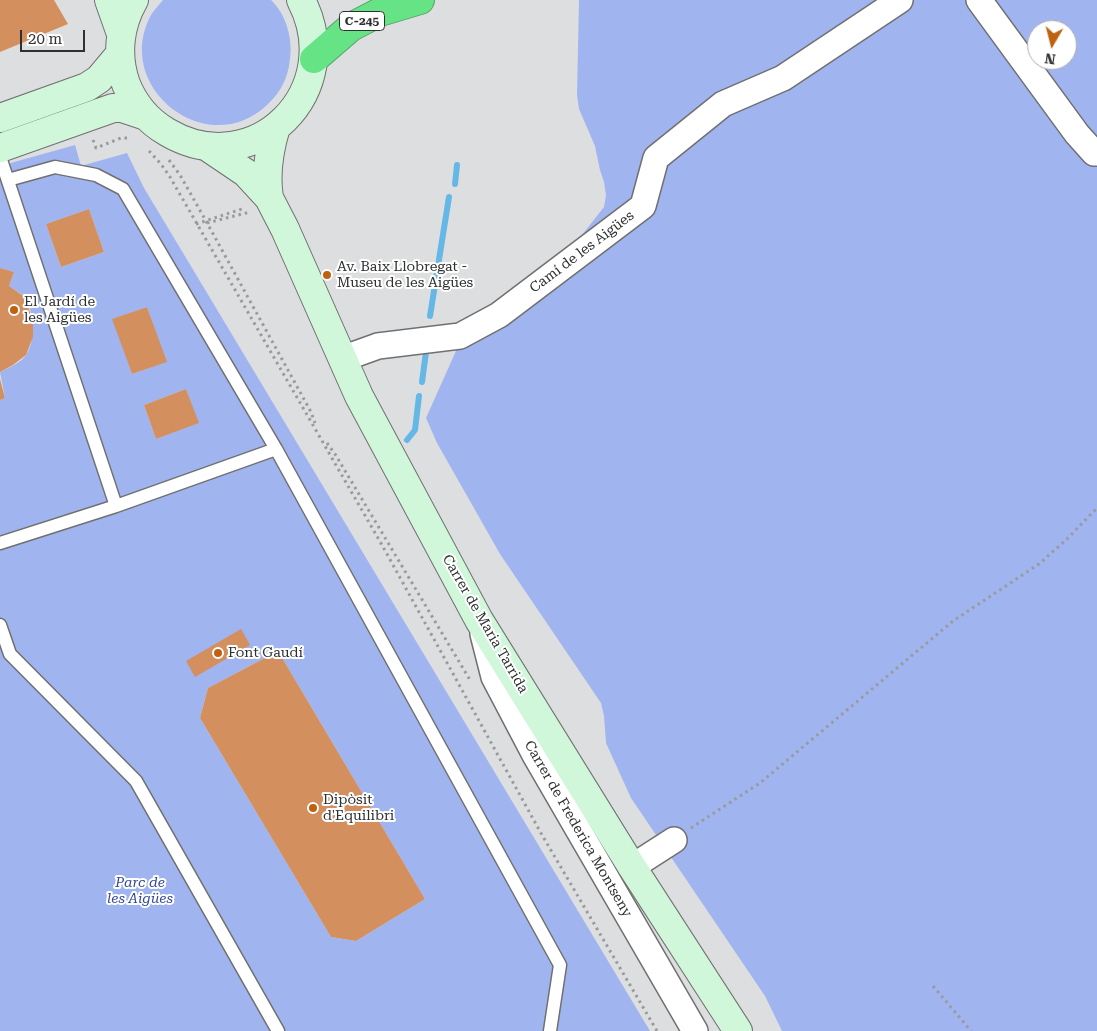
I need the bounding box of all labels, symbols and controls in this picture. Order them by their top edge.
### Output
road number: C-245 [340,12,384,30]
scale bar [22,20,88,52]
north arrow [1027,20,1077,70]
text: 20 m [28,30,62,48]
text: N [1044,50,1057,68]
street label: Camí de les Aigües [527,207,637,297]
place label: Av. Baix Llobregat - Museu de les Aigües [337,259,473,292]
marker: Av. Baix Llobregat - Museu de les Aigües [321,269,333,281]
place label: El Jardí de les Aigües [24,294,95,326]
marker: El Jardí de les Aigües [8,304,20,316]
street label: Carrer de Maria Tarrida [439,552,531,696]
place label: Font Gaudí [228,645,303,661]
marker: Font Gaudí [212,647,224,659]
street label: Carrer de Frederica Montseny [520,738,636,920]
place label: Dipòsit d'Equilibri [323,792,394,824]
marker: Dipòsit d'Equilibri [307,802,319,814]
park label: Parc de les Aigües [107,875,173,908]

